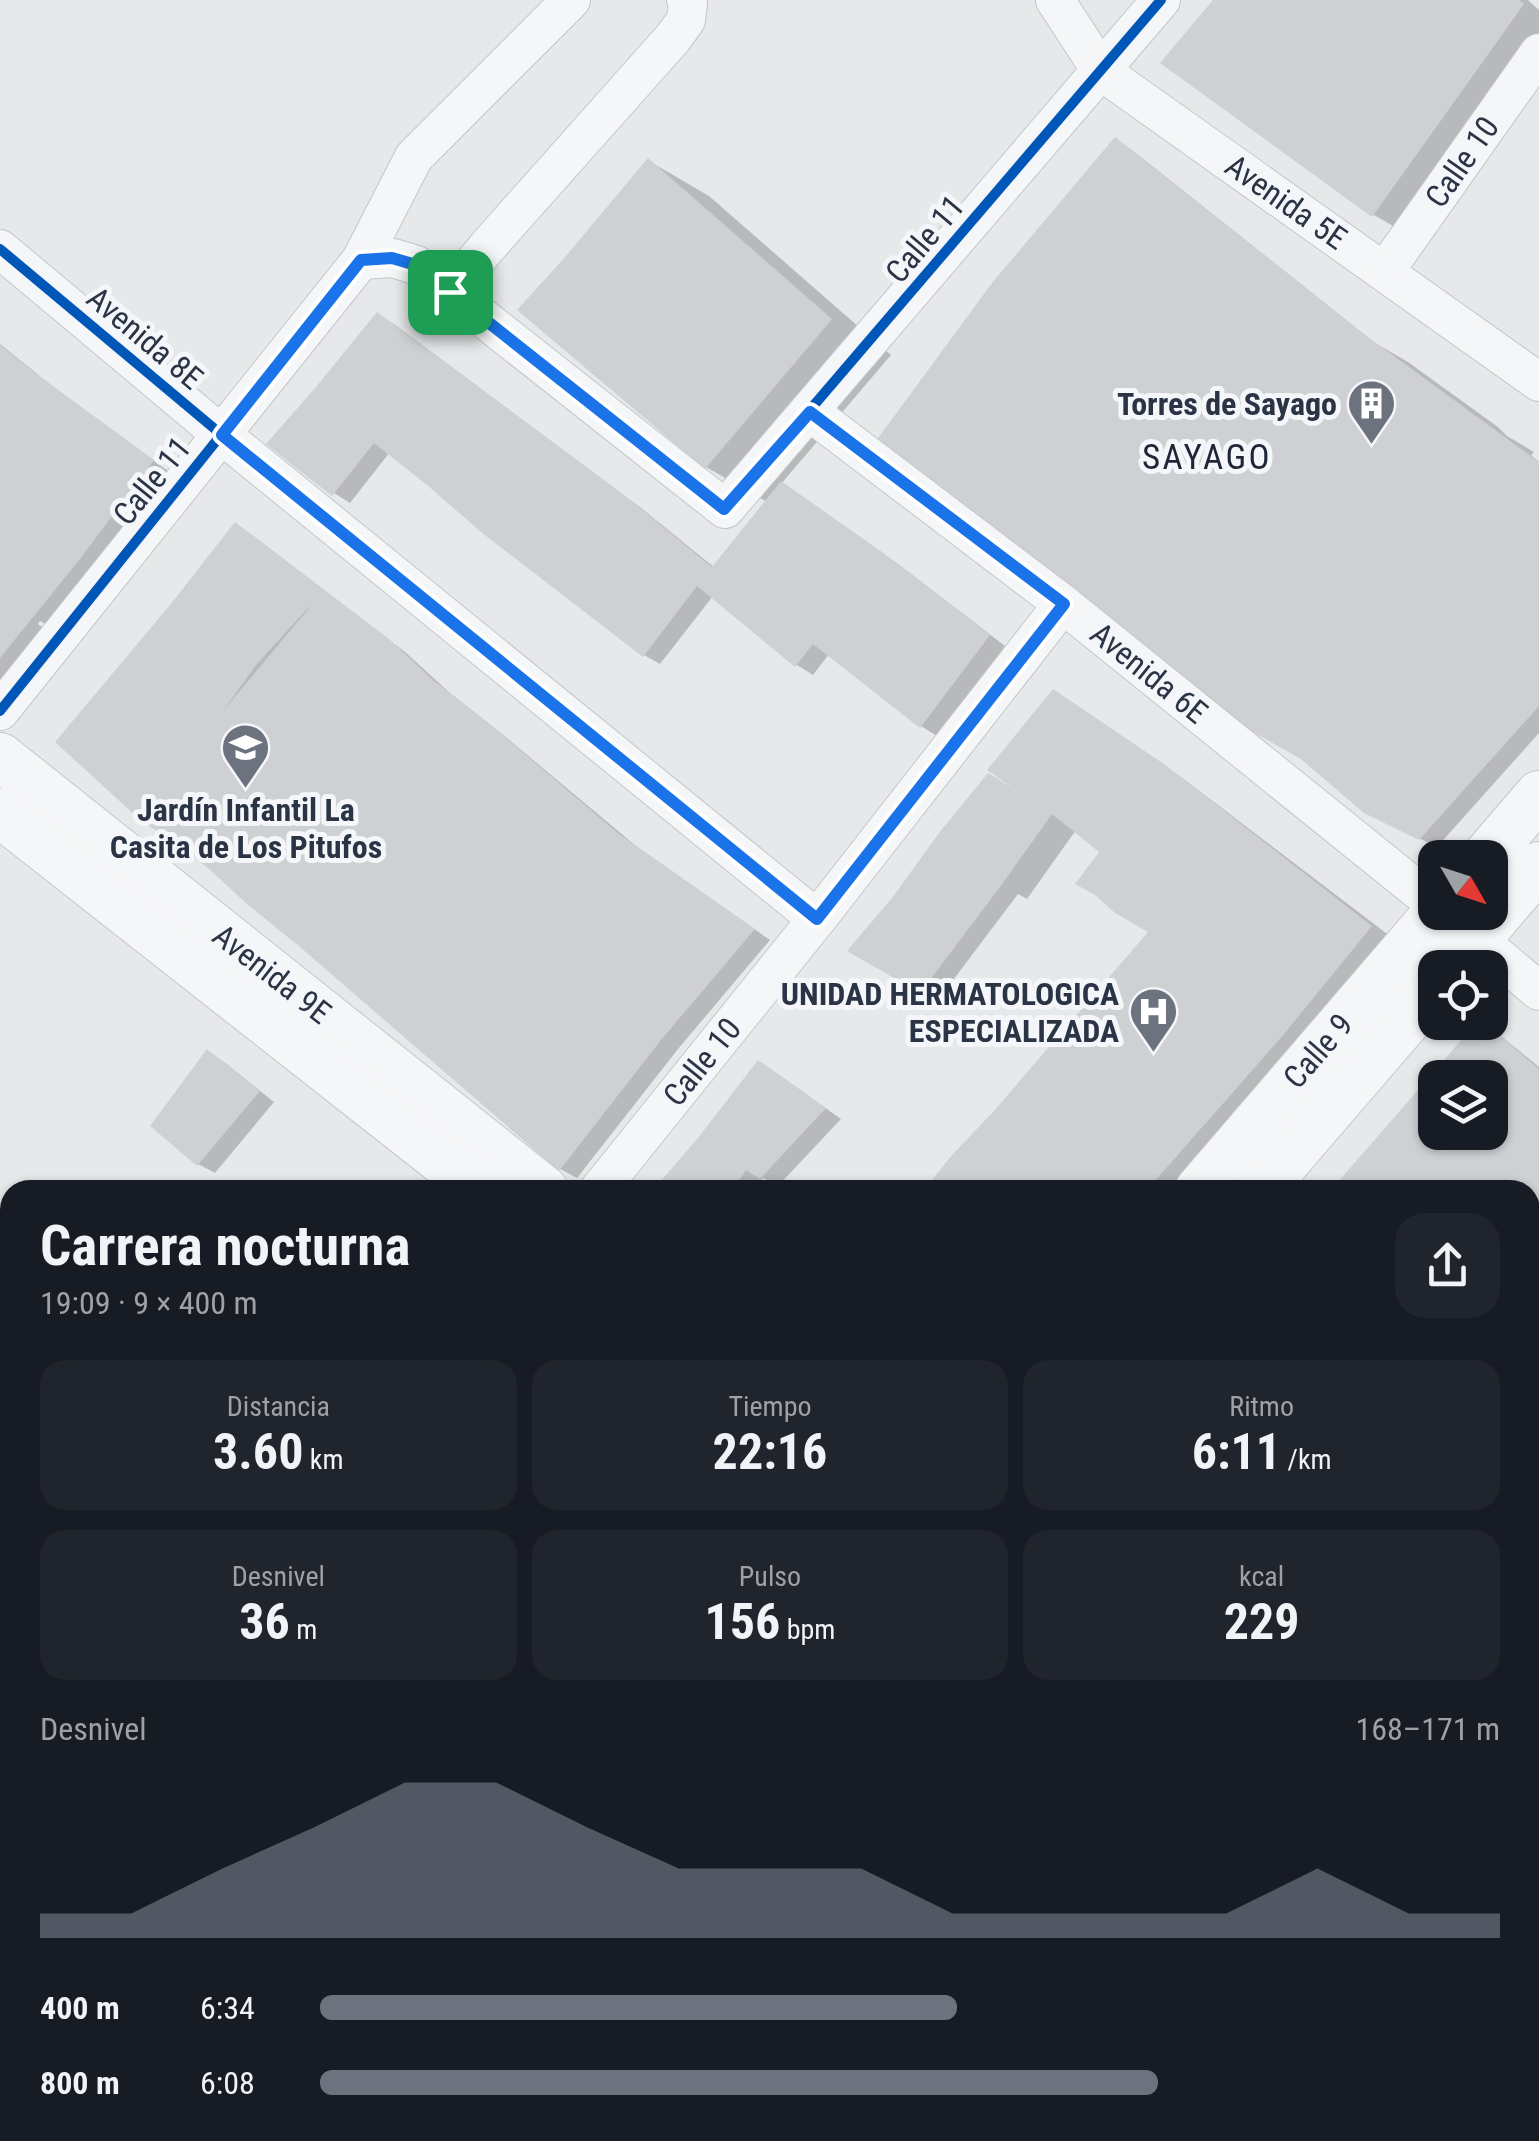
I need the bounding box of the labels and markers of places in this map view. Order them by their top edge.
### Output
pin [408,250,493,335]
building icon: Torres de Sayago [1346,378,1398,446]
place label: Torres de Sayago [1117,385,1337,423]
school or university icon: Jardín Infantil La Casita de Los Pitufos [220,722,272,790]
place label: Jardín Infantil La Casita de Los Pitufos [110,791,382,866]
place label: UNIDAD HERMATOLOGICA ESPECIALIZADA [781,975,1119,1050]
hospital icon: UNIDAD HERMATOLOGICA ESPECIALIZADA [1128,986,1180,1054]

